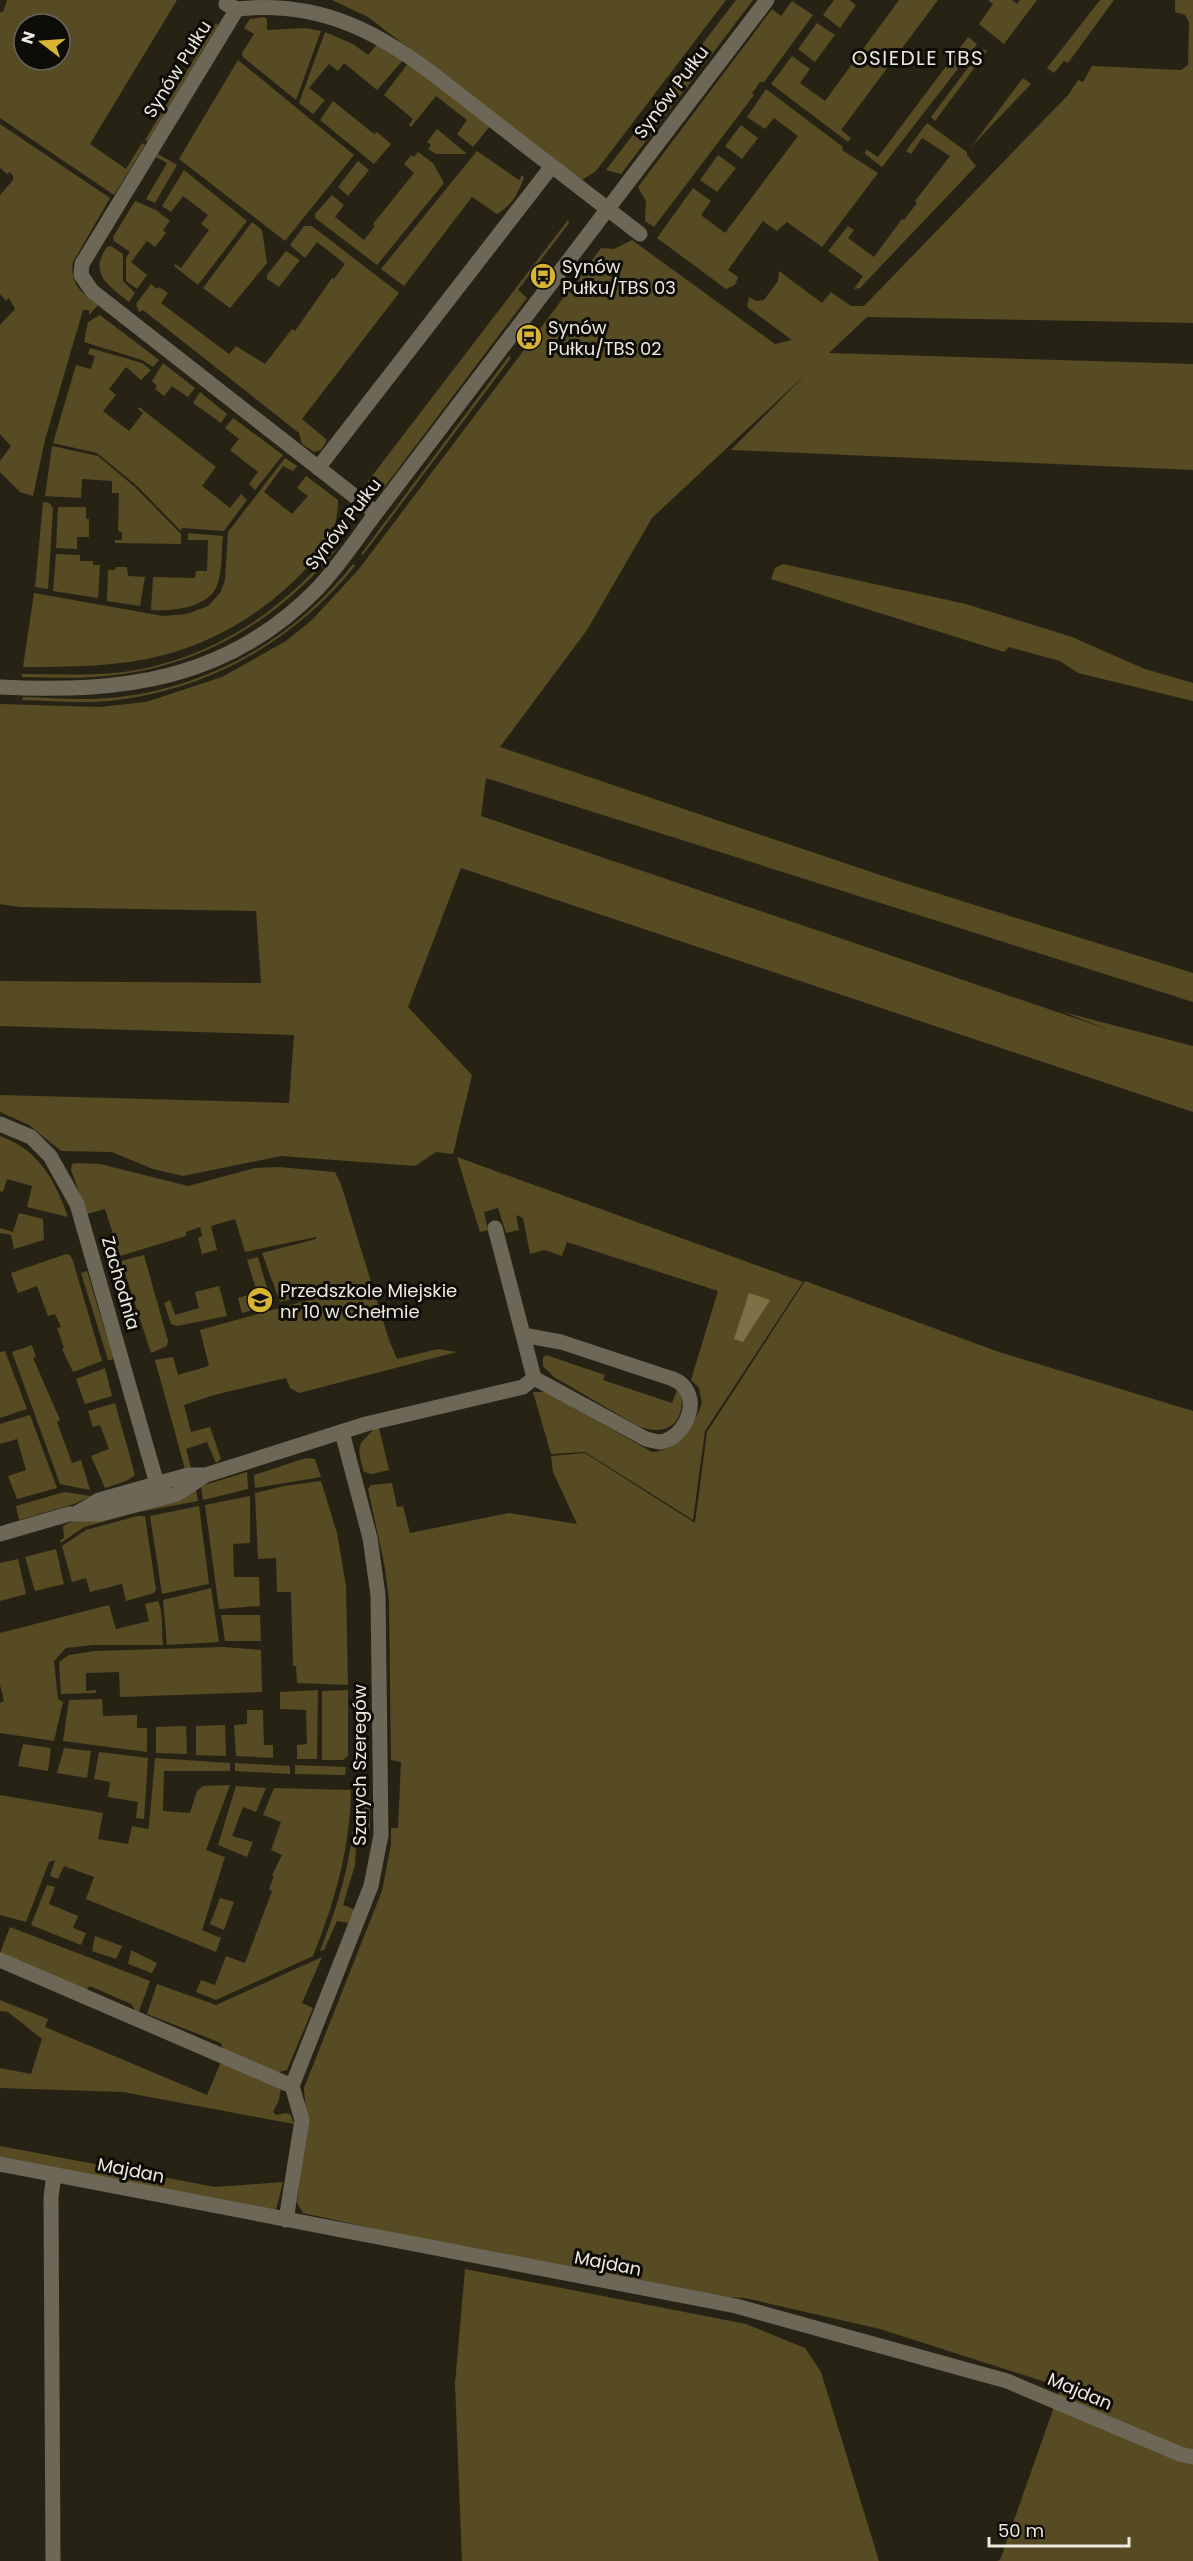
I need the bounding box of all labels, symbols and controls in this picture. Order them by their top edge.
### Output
north arrow [12,12,72,72]
street label: Synów Pułku [137,15,217,123]
text: N [15,29,41,47]
street label: Synów Pułku [628,40,714,144]
district label: OSIEDLE TBS [852,44,984,72]
place label: Synów Pułku/TBS 03 [562,254,676,300]
bus stop icon: Synów Pułku/TBS 03 [528,261,558,291]
place label: Synów Pułku/TBS 02 [548,315,662,361]
bus stop icon: Synów Pułku/TBS 02 [514,322,544,352]
street label: Synów Pułku [299,473,387,575]
street label: Zachodnia [96,1233,146,1333]
place label: Przedszkole Miejskie nr 10 w Chełmie [280,1278,457,1324]
school or university icon: Przedszkole Miejskie nr 10 w Chełmie [245,1285,275,1315]
street label: Szarych Szeregów [347,1684,372,1846]
street label: Majdan [95,2151,167,2189]
street label: Majdan [572,2244,644,2282]
street label: Majdan [1044,2366,1116,2416]
scale bar [989,2510,1128,2548]
text: 50 m [998,2518,1044,2543]

